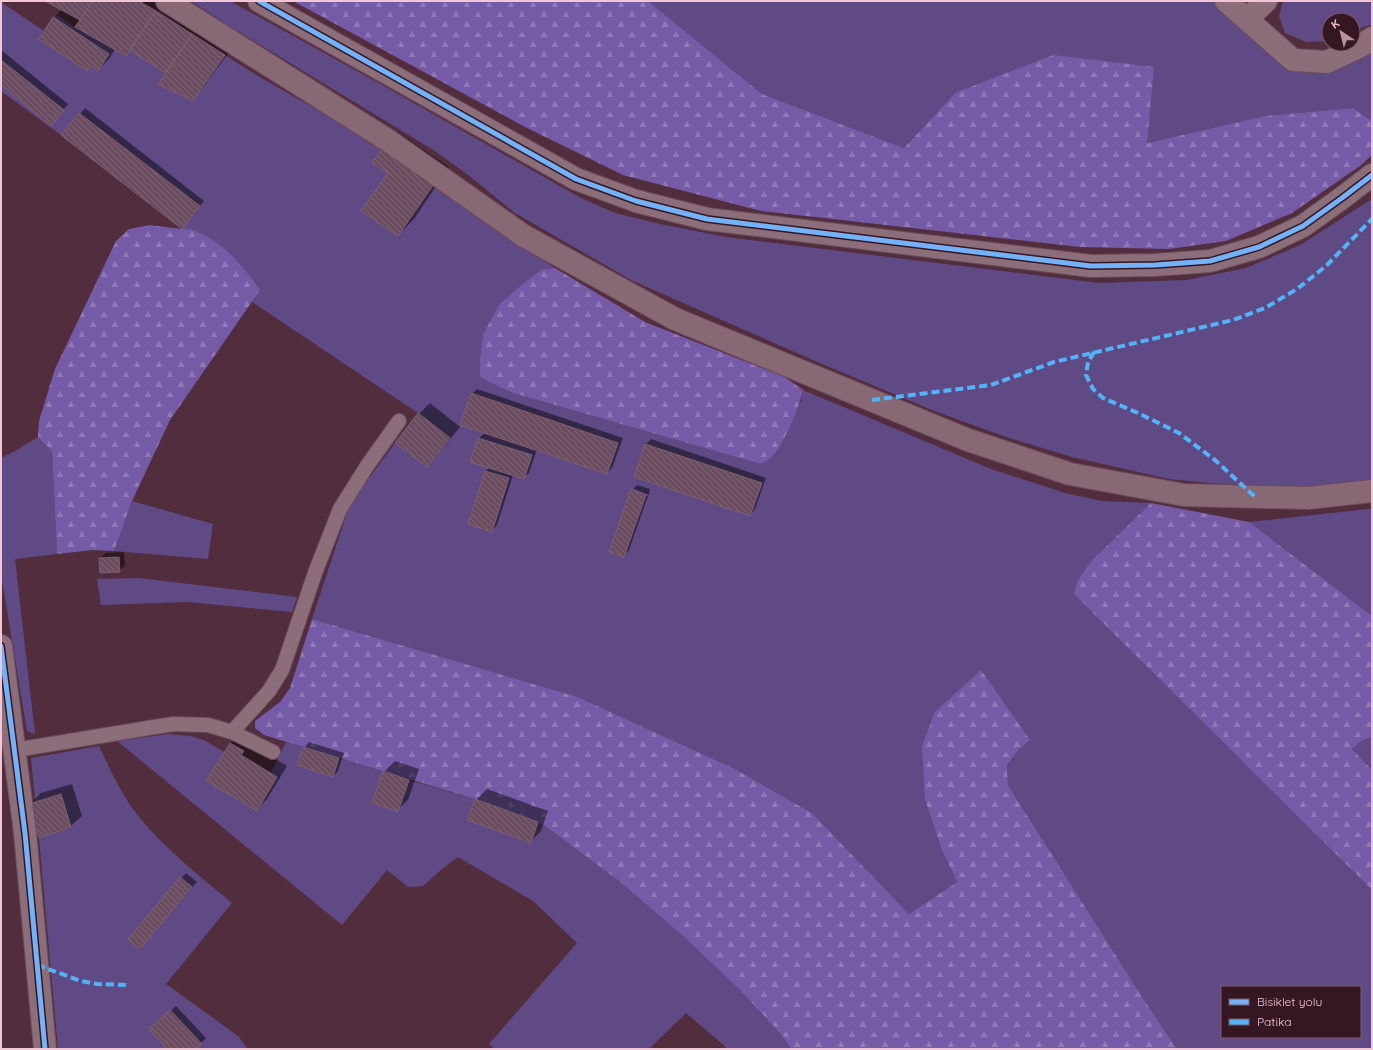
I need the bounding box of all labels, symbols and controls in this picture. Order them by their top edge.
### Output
north arrow [1321,12,1361,52]
text: K [1328,16,1342,32]
legend [1221,986,1361,1038]
text: Bisiklet yolu [1257,994,1322,1009]
text: Patika [1257,1014,1292,1029]

